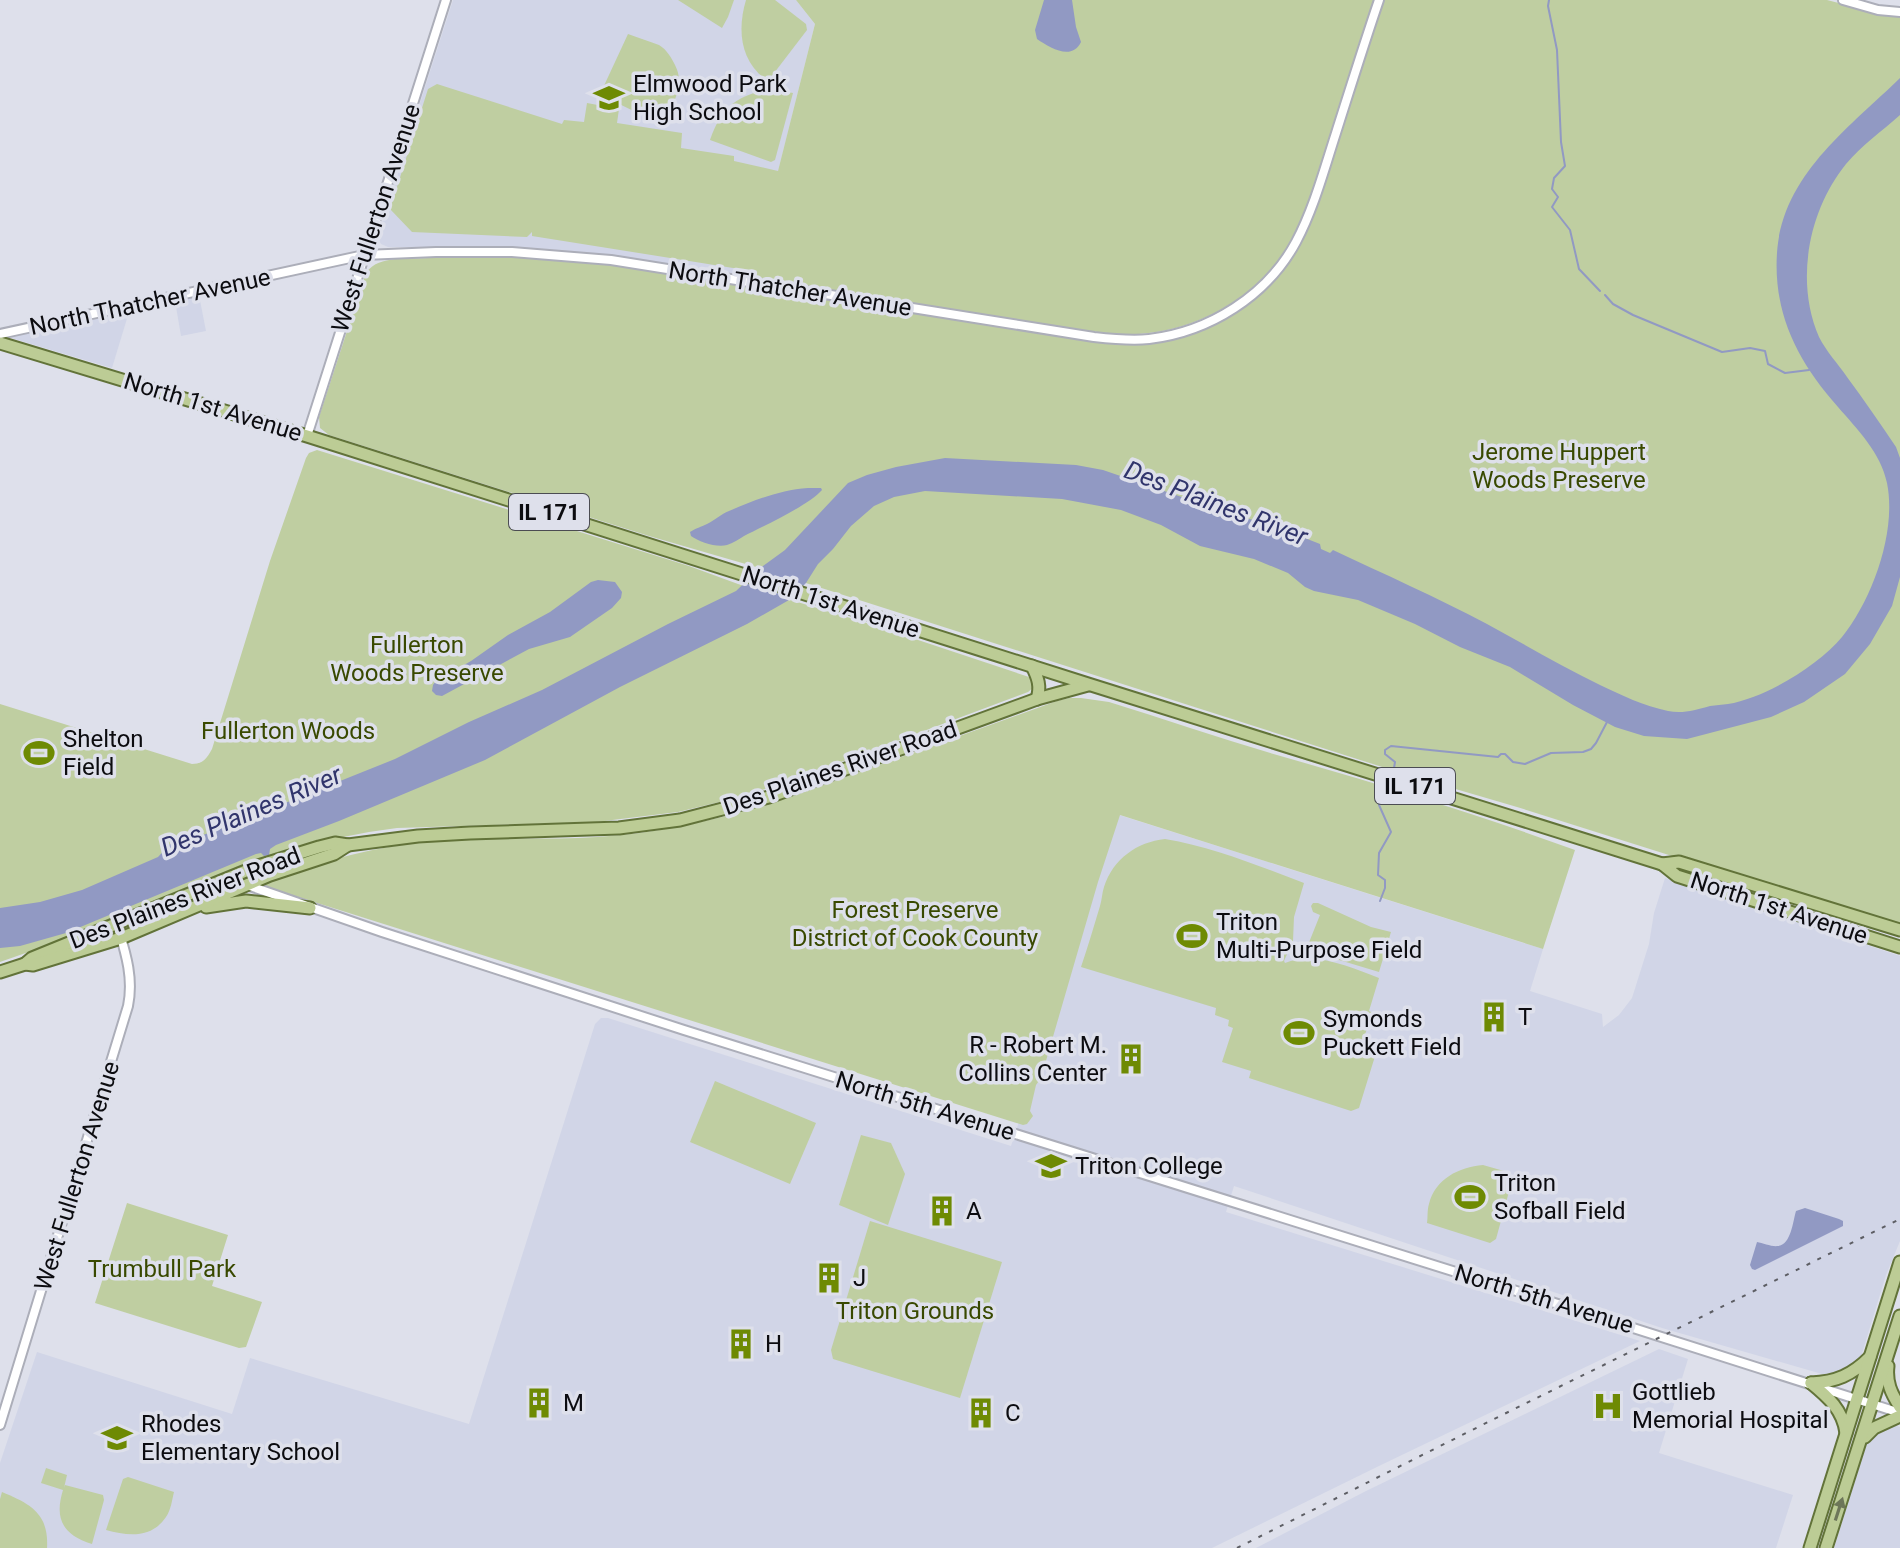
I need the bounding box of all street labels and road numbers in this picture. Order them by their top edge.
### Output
street label: West Fullerton Avenue [326,100,426,336]
street label: North Thatcher Avenue [667,256,913,322]
street label: North Thatcher Avenue [27,263,273,341]
street label: North 1st Avenue [121,367,305,447]
road number: IL 171 [509,494,589,530]
street label: North 1st Avenue [739,560,923,644]
street label: Des Plaines River Road [720,715,960,821]
road number: IL 171 [1375,768,1455,804]
street label: Des Plaines River Road [66,841,304,955]
street label: North 1st Avenue [1687,866,1871,950]
street label: West Fullerton Avenue [29,1058,125,1294]
street label: North 5th Avenue [832,1065,1018,1147]
street label: North 5th Avenue [1451,1258,1637,1340]

